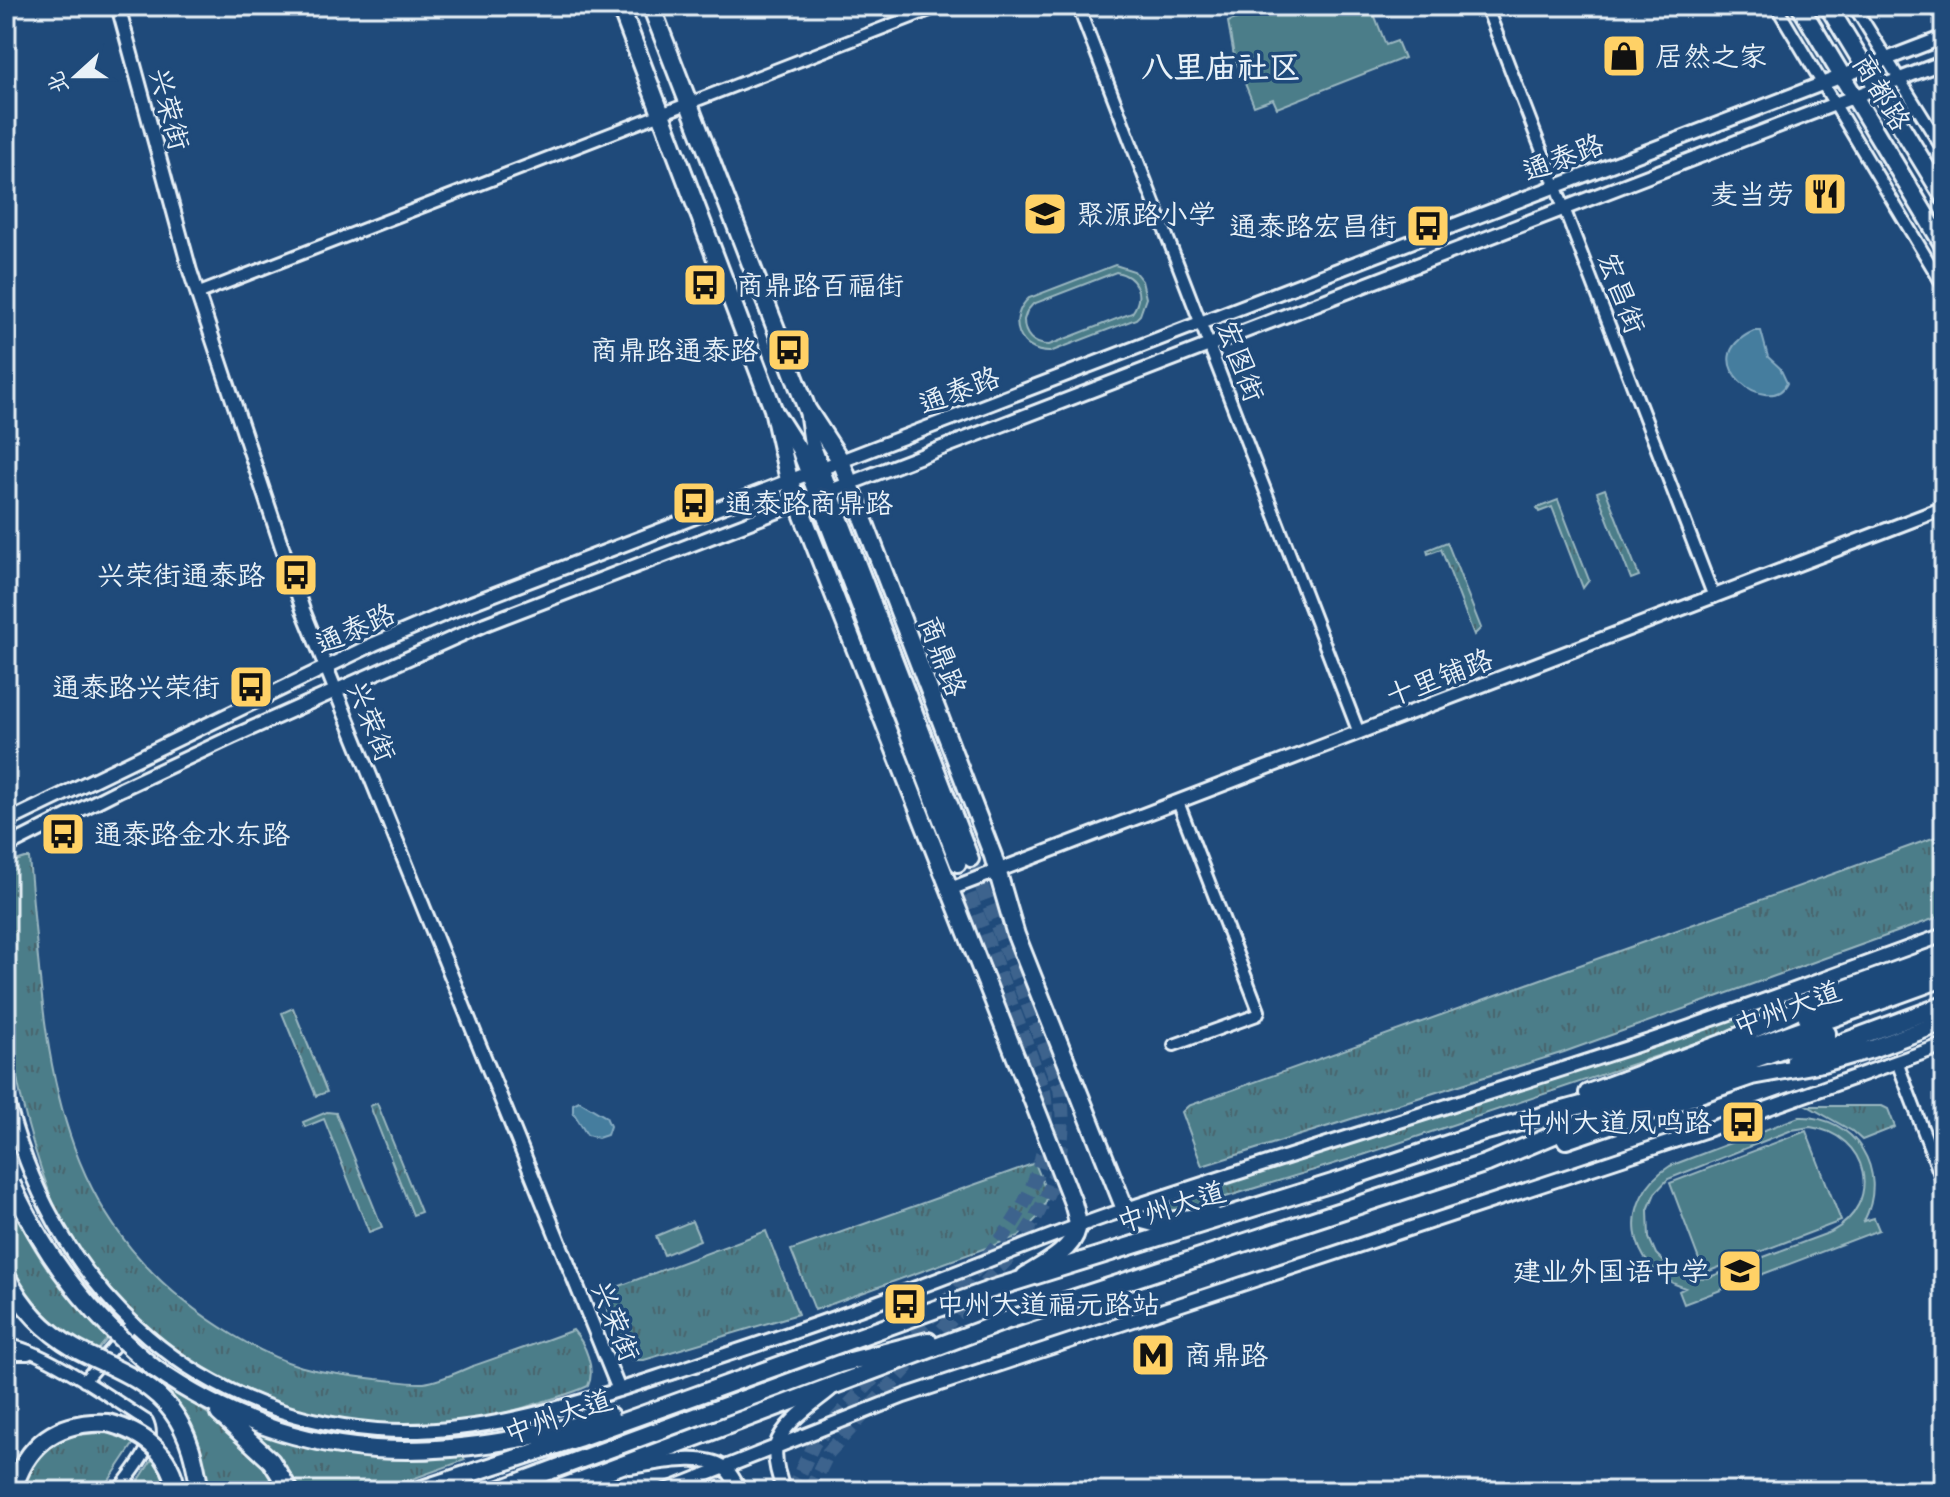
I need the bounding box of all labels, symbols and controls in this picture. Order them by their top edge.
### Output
shop icon: 居然之家 [1600,32,1648,80]
north arrow [36,36,116,116]
place label: 居然之家 [1655,39,1767,74]
district label: 八里庙社区 [1141,47,1301,88]
street label: 商都路 [1845,47,1918,137]
street label: 兴荣街 [142,64,197,154]
text: 北 [41,68,75,98]
street label: 通泰路 [1518,126,1609,189]
restaurant icon: 麦当劳 [1801,170,1849,218]
place label: 麦当劳 [1710,177,1794,212]
school or university icon: 聚源路小学 [1021,190,1069,238]
place label: 聚源路小学 [1076,197,1216,232]
bus stop icon: 通泰路宏昌街 [1404,202,1452,250]
place label: 通泰路宏昌街 [1229,209,1397,244]
street label: 宏昌街 [1590,248,1653,339]
bus stop icon: 商鼎路百福街 [681,261,729,309]
place label: 商鼎路百福街 [736,268,904,303]
street label: 宏图街 [1209,316,1272,407]
bus stop icon: 商鼎路通泰路 [765,326,813,374]
place label: 商鼎路通泰路 [590,333,758,368]
street label: 通泰路 [914,359,1005,422]
bus stop icon: 通泰路商鼎路 [670,479,718,527]
place label: 通泰路商鼎路 [725,486,893,521]
bus stop icon: 兴荣街通泰路 [272,551,320,599]
place label: 兴荣街通泰路 [97,558,265,593]
street label: 通泰路 [310,595,401,662]
street label: 商鼎路 [911,611,974,702]
street label: 十里铺路 [1381,641,1498,714]
bus stop icon: 通泰路兴荣街 [227,663,275,711]
place label: 通泰路兴荣街 [52,670,220,705]
street label: 兴荣街 [340,676,403,767]
bus stop icon: 通泰路金水东路 [39,810,87,858]
place label: 通泰路金水东路 [94,817,290,852]
street label: 中州大道 [1729,973,1846,1044]
bus stop icon: 中州大道凤鸣路 [1719,1098,1767,1146]
place label: 中州大道凤鸣路 [1516,1105,1712,1140]
street label: 中州大道 [1112,1173,1230,1240]
school or university icon: 建业外国语中学 [1716,1247,1764,1295]
place label: 建业外国语中学 [1513,1254,1709,1289]
street label: 兴荣街 [584,1276,647,1367]
bus stop icon: 中州大道福元路站 [881,1280,929,1328]
place label: 中州大道福元路站 [936,1287,1160,1322]
metro station icon: 商鼎路 [1129,1331,1177,1379]
place label: 商鼎路 [1184,1338,1268,1373]
street label: 中州大道 [500,1382,617,1451]

